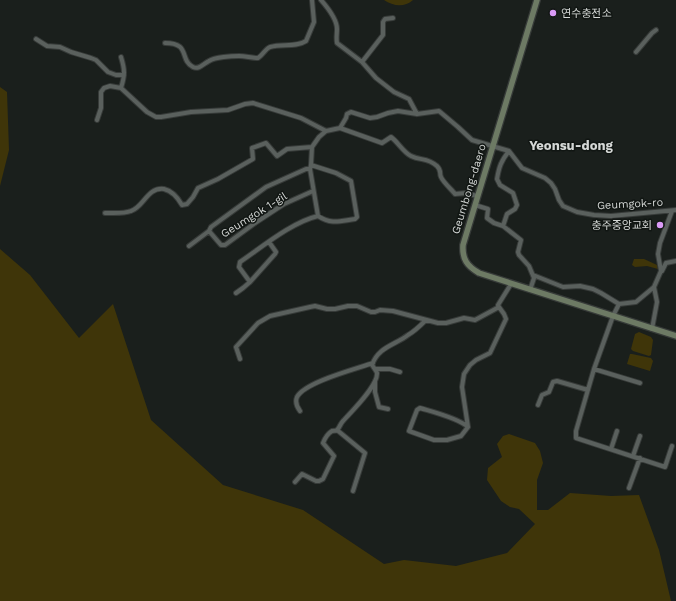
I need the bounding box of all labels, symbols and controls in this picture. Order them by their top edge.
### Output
place label: 연수충전소 [561,7,612,20]
marker: 연수충전소 [548,8,558,18]
district label: Yeonsu-dong [529,138,614,153]
street label: Geumbong-daero [449,142,489,236]
street label: Geumgok 1-gil [218,189,290,241]
street label: Geumgok-ro [597,196,663,212]
place label: 충주중앙교회 [591,219,652,232]
marker: 충주중앙교회 [655,220,665,230]

